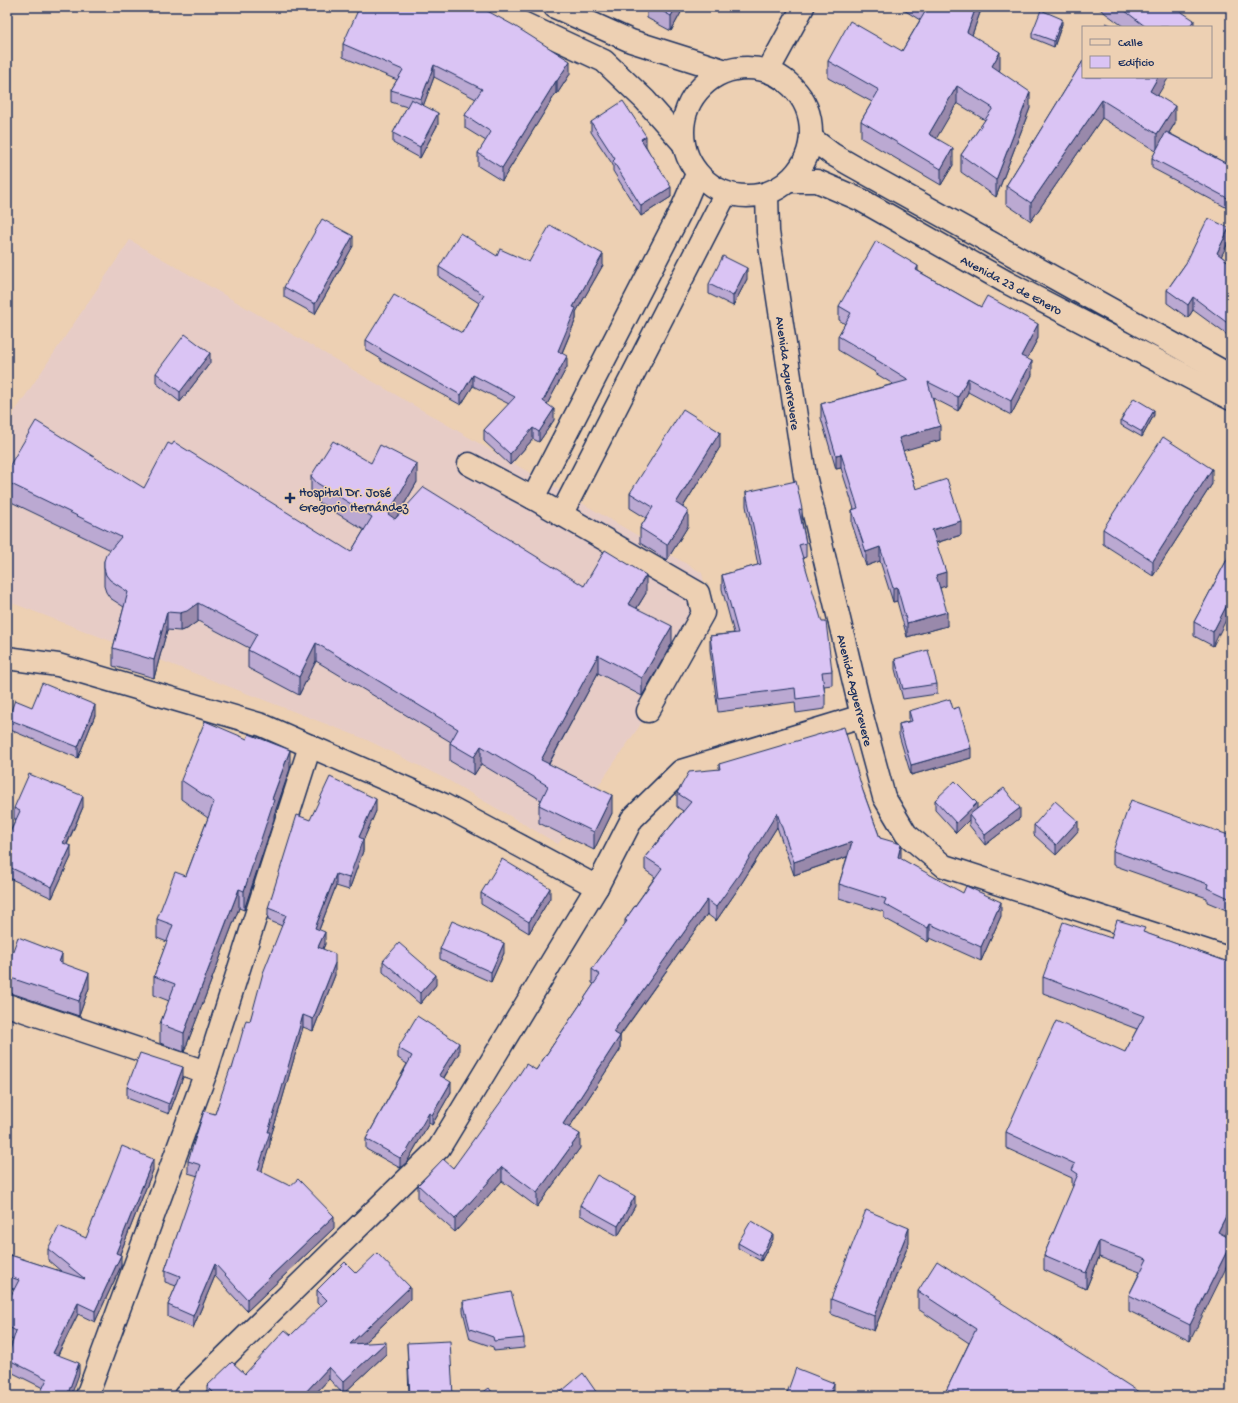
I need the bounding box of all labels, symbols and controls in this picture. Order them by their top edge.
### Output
legend [1082,26,1212,78]
text: Calle [1118,37,1143,51]
text: Edificio [1118,57,1154,71]
street label: Avenida 23 de Enero [957,253,1064,319]
street label: Avenida Aguerrevere [771,316,802,431]
place label: Hospital Dr. José Gregorio Hernández [299,486,410,516]
marker: Hospital Dr. José Gregorio Hernández [284,492,296,504]
street label: Avenida Aguerrevere [832,633,875,748]

